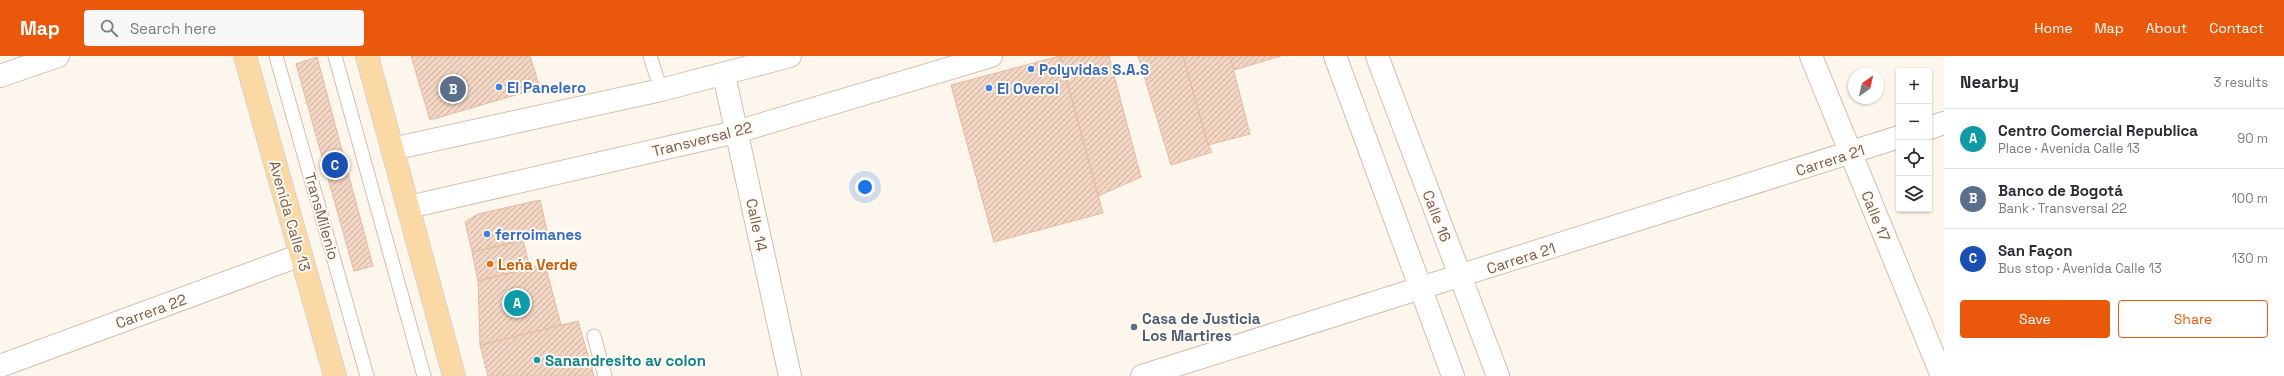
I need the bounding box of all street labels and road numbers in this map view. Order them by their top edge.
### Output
street label: Transversal 22 [650,117,754,161]
street label: Carrera 21 [1793,140,1867,180]
street label: Avenida Calle 13 [265,158,315,274]
street label: TransMilenio [300,170,344,262]
street label: Calle 16 [1418,187,1456,245]
street label: Calle 17 [1857,188,1895,244]
street label: Calle 14 [742,197,772,253]
street label: Carrera 21 [1484,238,1558,278]
street label: Carrera 22 [113,289,189,333]

